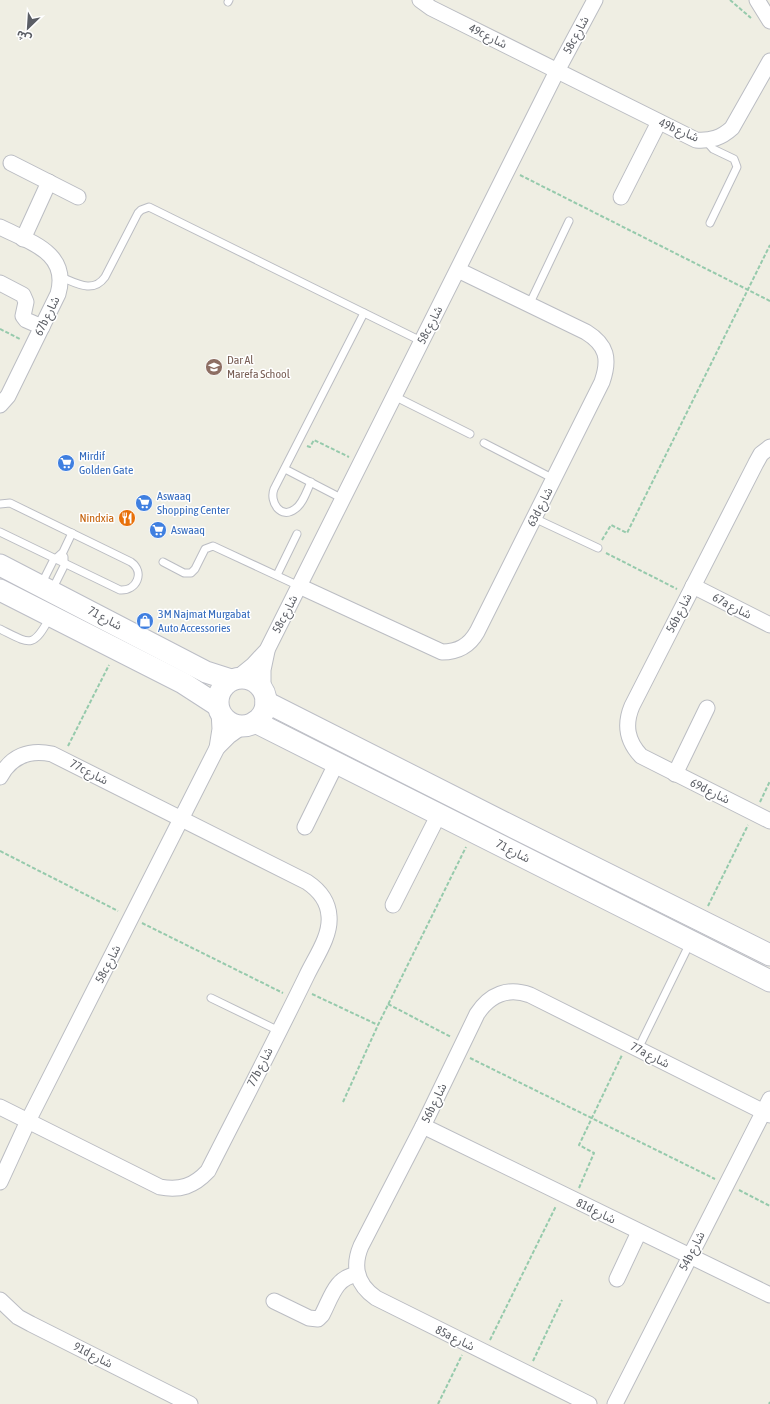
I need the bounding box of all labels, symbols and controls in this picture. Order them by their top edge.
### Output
north arrow [8,8,48,48]
street label: 58c شارع [560,14,594,57]
street label: 49c شارع [466,21,509,53]
text: ش [14,28,34,46]
street label: 49b شارع [656,115,701,146]
street label: 67b شارع [31,294,64,339]
street label: 58c شارع [415,304,447,347]
place label: Dar Al Marefa School [227,353,291,381]
school or university icon: Dar Al Marefa School [204,357,224,377]
place label: Mirdif Golden Gate [79,449,133,477]
supermarket icon: Mirdif Golden Gate [56,453,76,473]
street label: 63d شارع [524,485,558,530]
place label: Aswaaq Shopping Center [157,489,230,517]
supermarket icon: Aswaaq Shopping Center [134,493,154,513]
restaurant icon: Nindxia [117,508,137,528]
place label: Nindxia [79,511,114,525]
supermarket icon: Aswaaq [148,520,168,540]
place label: Aswaaq [171,523,205,537]
street label: 67a شارع [709,590,754,624]
street label: 56b شارع [663,591,697,636]
street label: 58c شارع [270,593,302,636]
street label: شارع 71 [85,603,124,634]
place label: 3M Najmat Murgabat Auto Accessories [158,607,251,635]
shop icon: 3M Najmat Murgabat Auto Accessories [135,611,155,631]
street label: 77c شارع [67,757,110,789]
street label: 69d شارع [687,775,732,808]
street label: شارع 71 [493,837,532,867]
street label: 58c شارع [93,943,125,986]
street label: 77a شارع [627,1039,672,1073]
street label: 77b شارع [244,1045,278,1090]
street label: 56b شارع [418,1081,451,1126]
street label: 81d شارع [573,1195,618,1228]
street label: 54b شارع [676,1229,710,1274]
street label: 85a شارع [432,1323,477,1355]
street label: 91d شارع [70,1339,115,1373]

